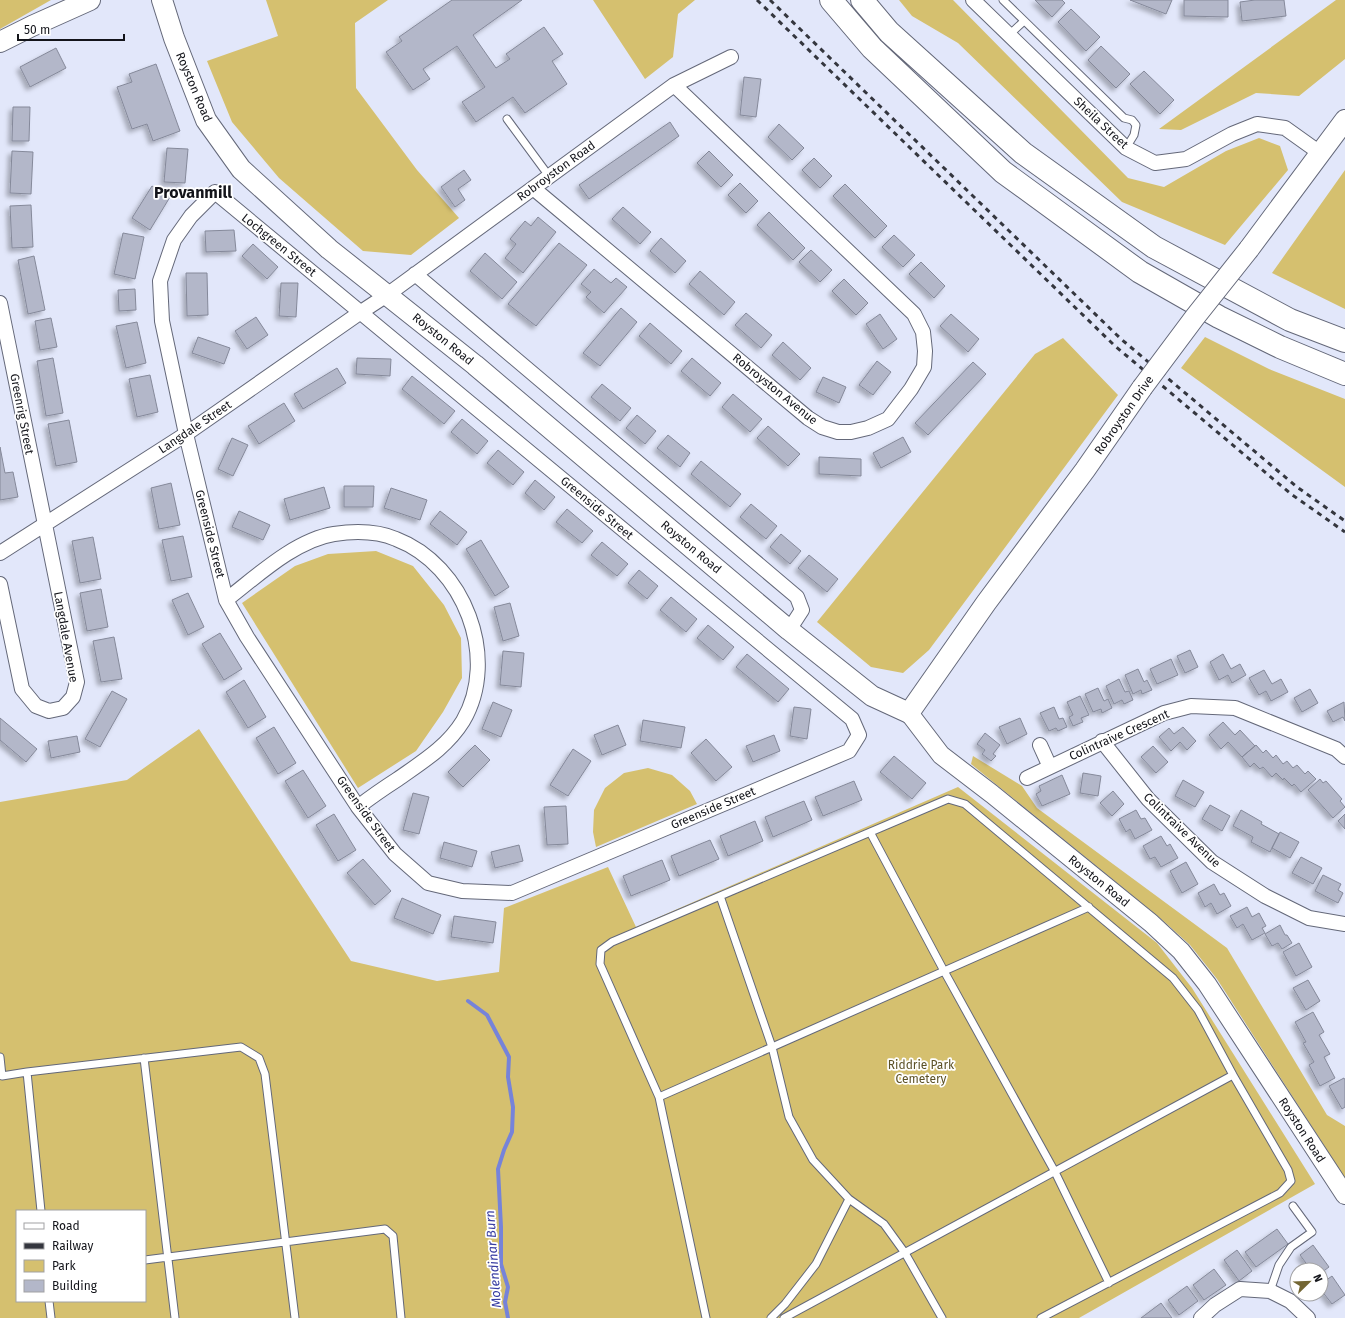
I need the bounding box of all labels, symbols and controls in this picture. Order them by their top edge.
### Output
scale bar [18,16,124,42]
text: 50 m [24,23,50,37]
street label: Royston Road [173,50,215,124]
street label: Sheila Street [1071,94,1132,152]
street label: Robroyston Road [514,138,598,204]
district label: Provanmill [154,183,232,202]
street label: Lochgreen Street [239,211,320,280]
street label: Royston Road [410,310,476,368]
street label: Robroyston Avenue [730,350,820,428]
street label: Greenrig Street [7,372,37,456]
street label: Robroyston Drive [1091,373,1157,457]
street label: Langdale Street [156,397,235,457]
street label: Greenside Street [558,474,637,543]
street label: Greenside Street [192,488,228,580]
street label: Royston Road [658,518,724,576]
street label: Langdale Avenue [51,590,81,684]
street label: Colintraive Crescent [1067,706,1172,763]
street label: Greenside Street [334,773,399,855]
street label: Greenside Street [669,784,758,832]
street label: Colintraive Avenue [1141,790,1223,870]
street label: Royston Road [1066,852,1132,910]
park label: Riddrie Park Cemetery [888,1058,955,1086]
street label: Royston Road [1276,1095,1328,1165]
legend [16,1210,146,1302]
water label: Molendinar Burn [482,1210,504,1308]
text: Road [52,1219,80,1233]
text: Railway [52,1239,93,1253]
text: Park [52,1259,76,1273]
north arrow [1289,1262,1329,1302]
text: N [1310,1272,1325,1284]
text: Building [52,1279,98,1293]

